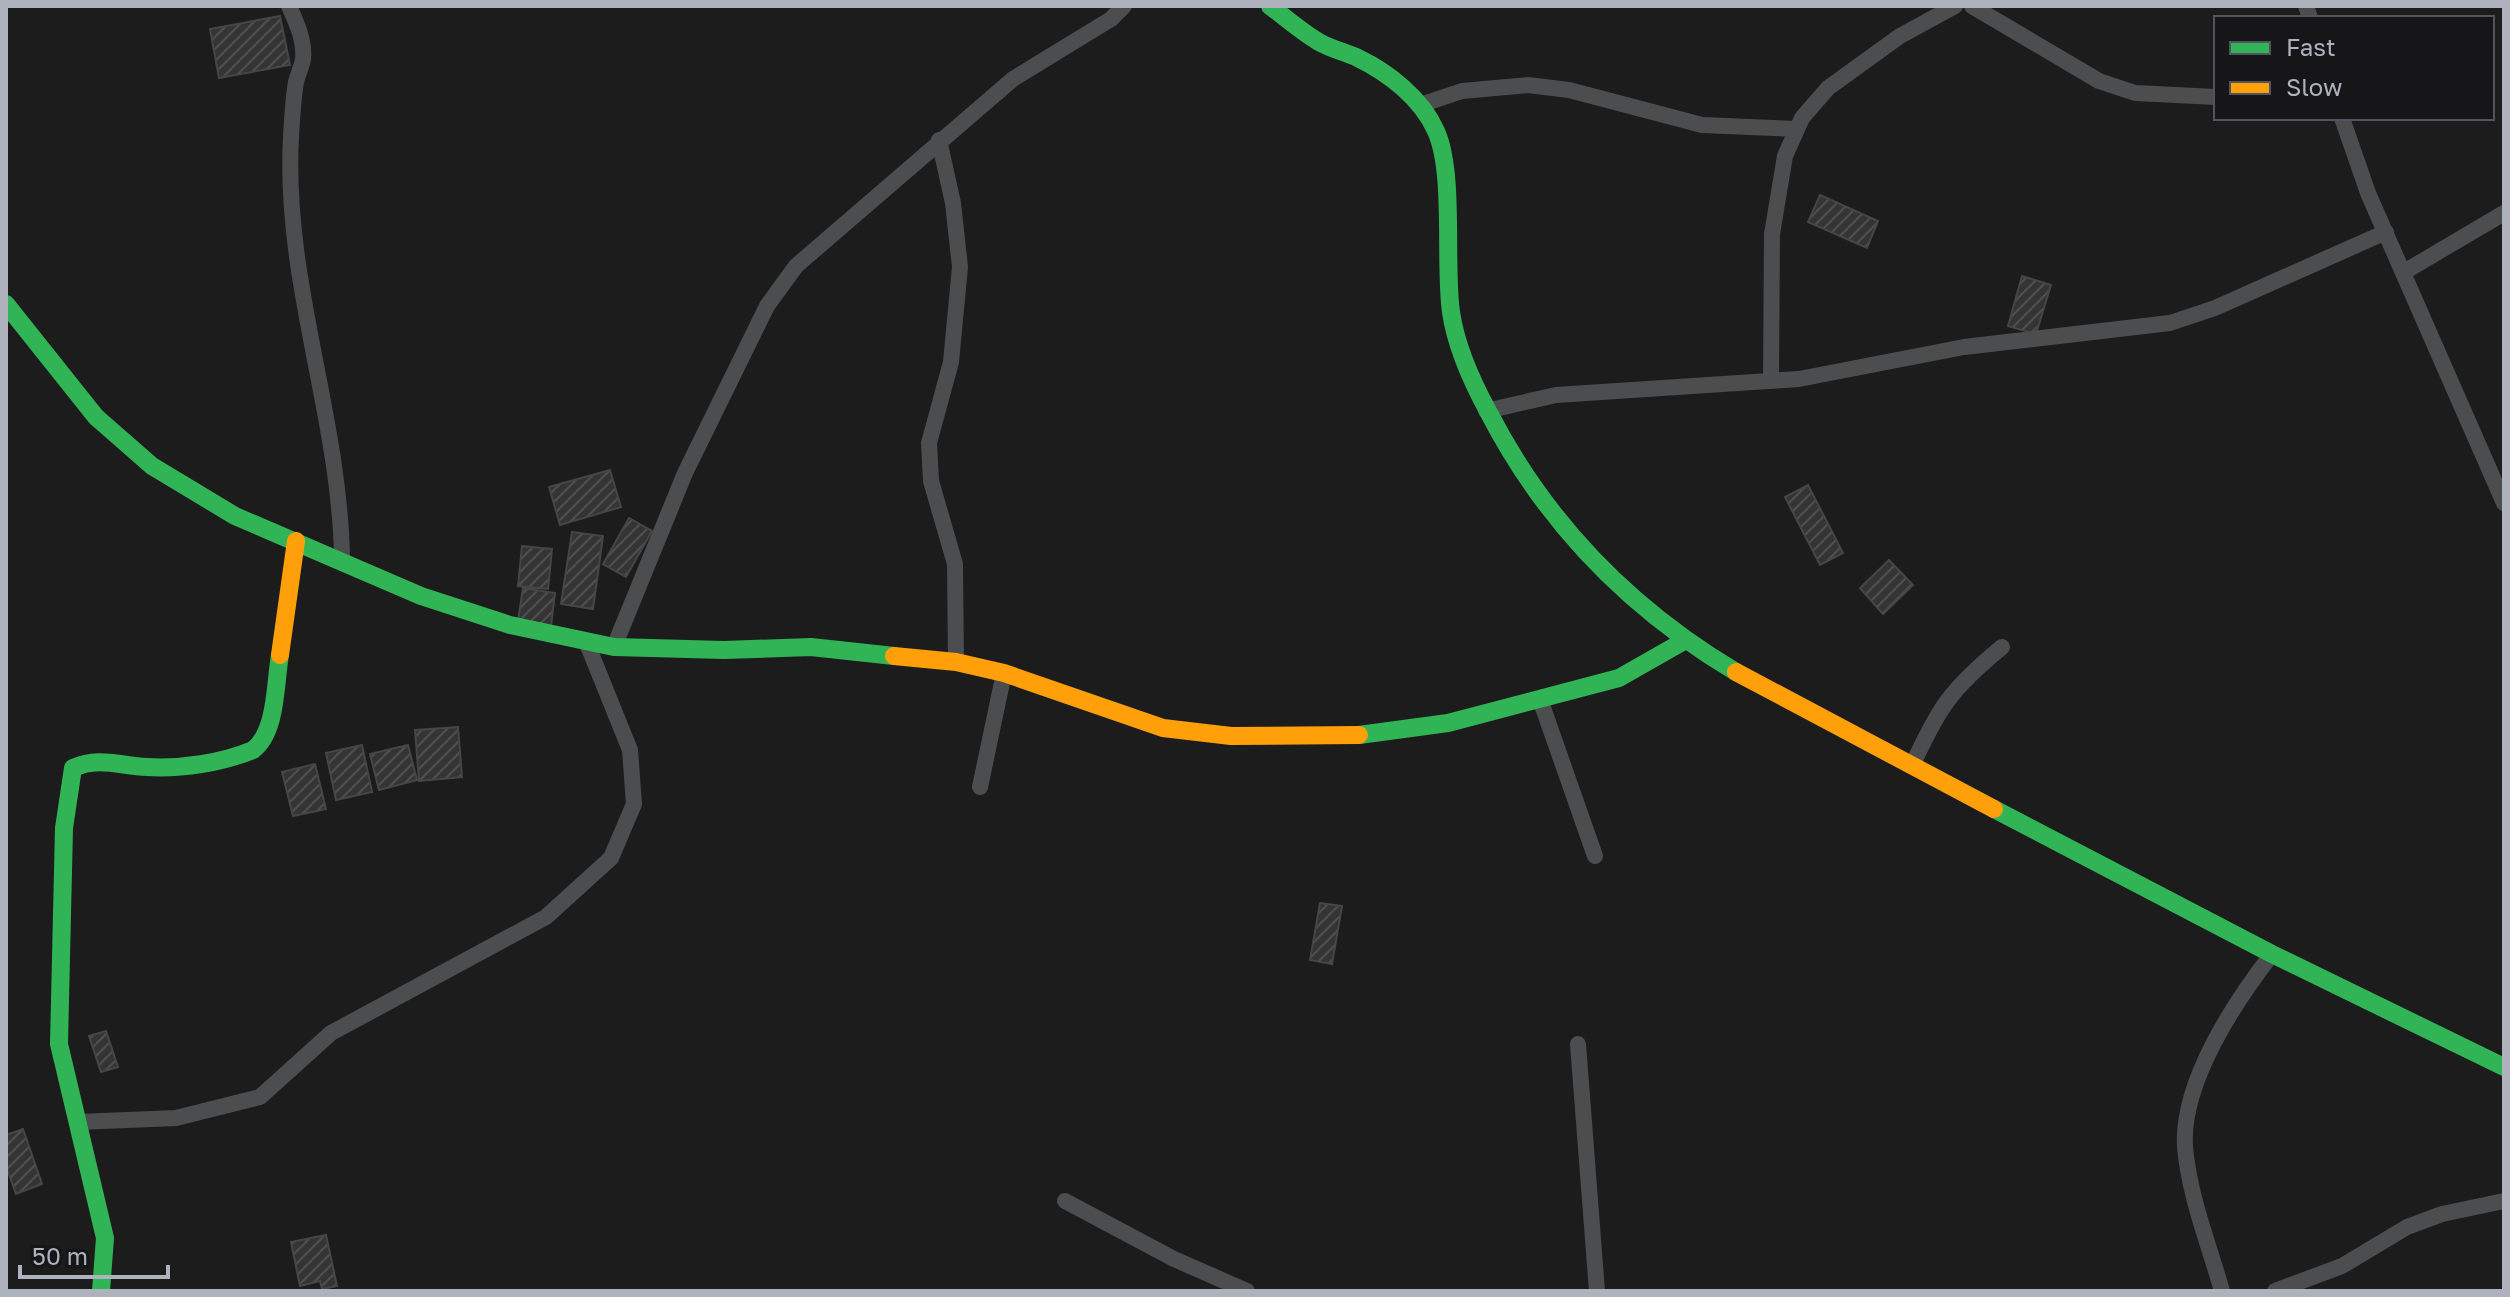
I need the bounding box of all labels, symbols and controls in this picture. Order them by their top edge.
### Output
legend [2214,16,2494,120]
text: Fast [2286,32,2336,61]
text: Slow [2286,72,2342,101]
scale bar [20,1229,168,1279]
text: 50 m [32,1241,88,1270]

